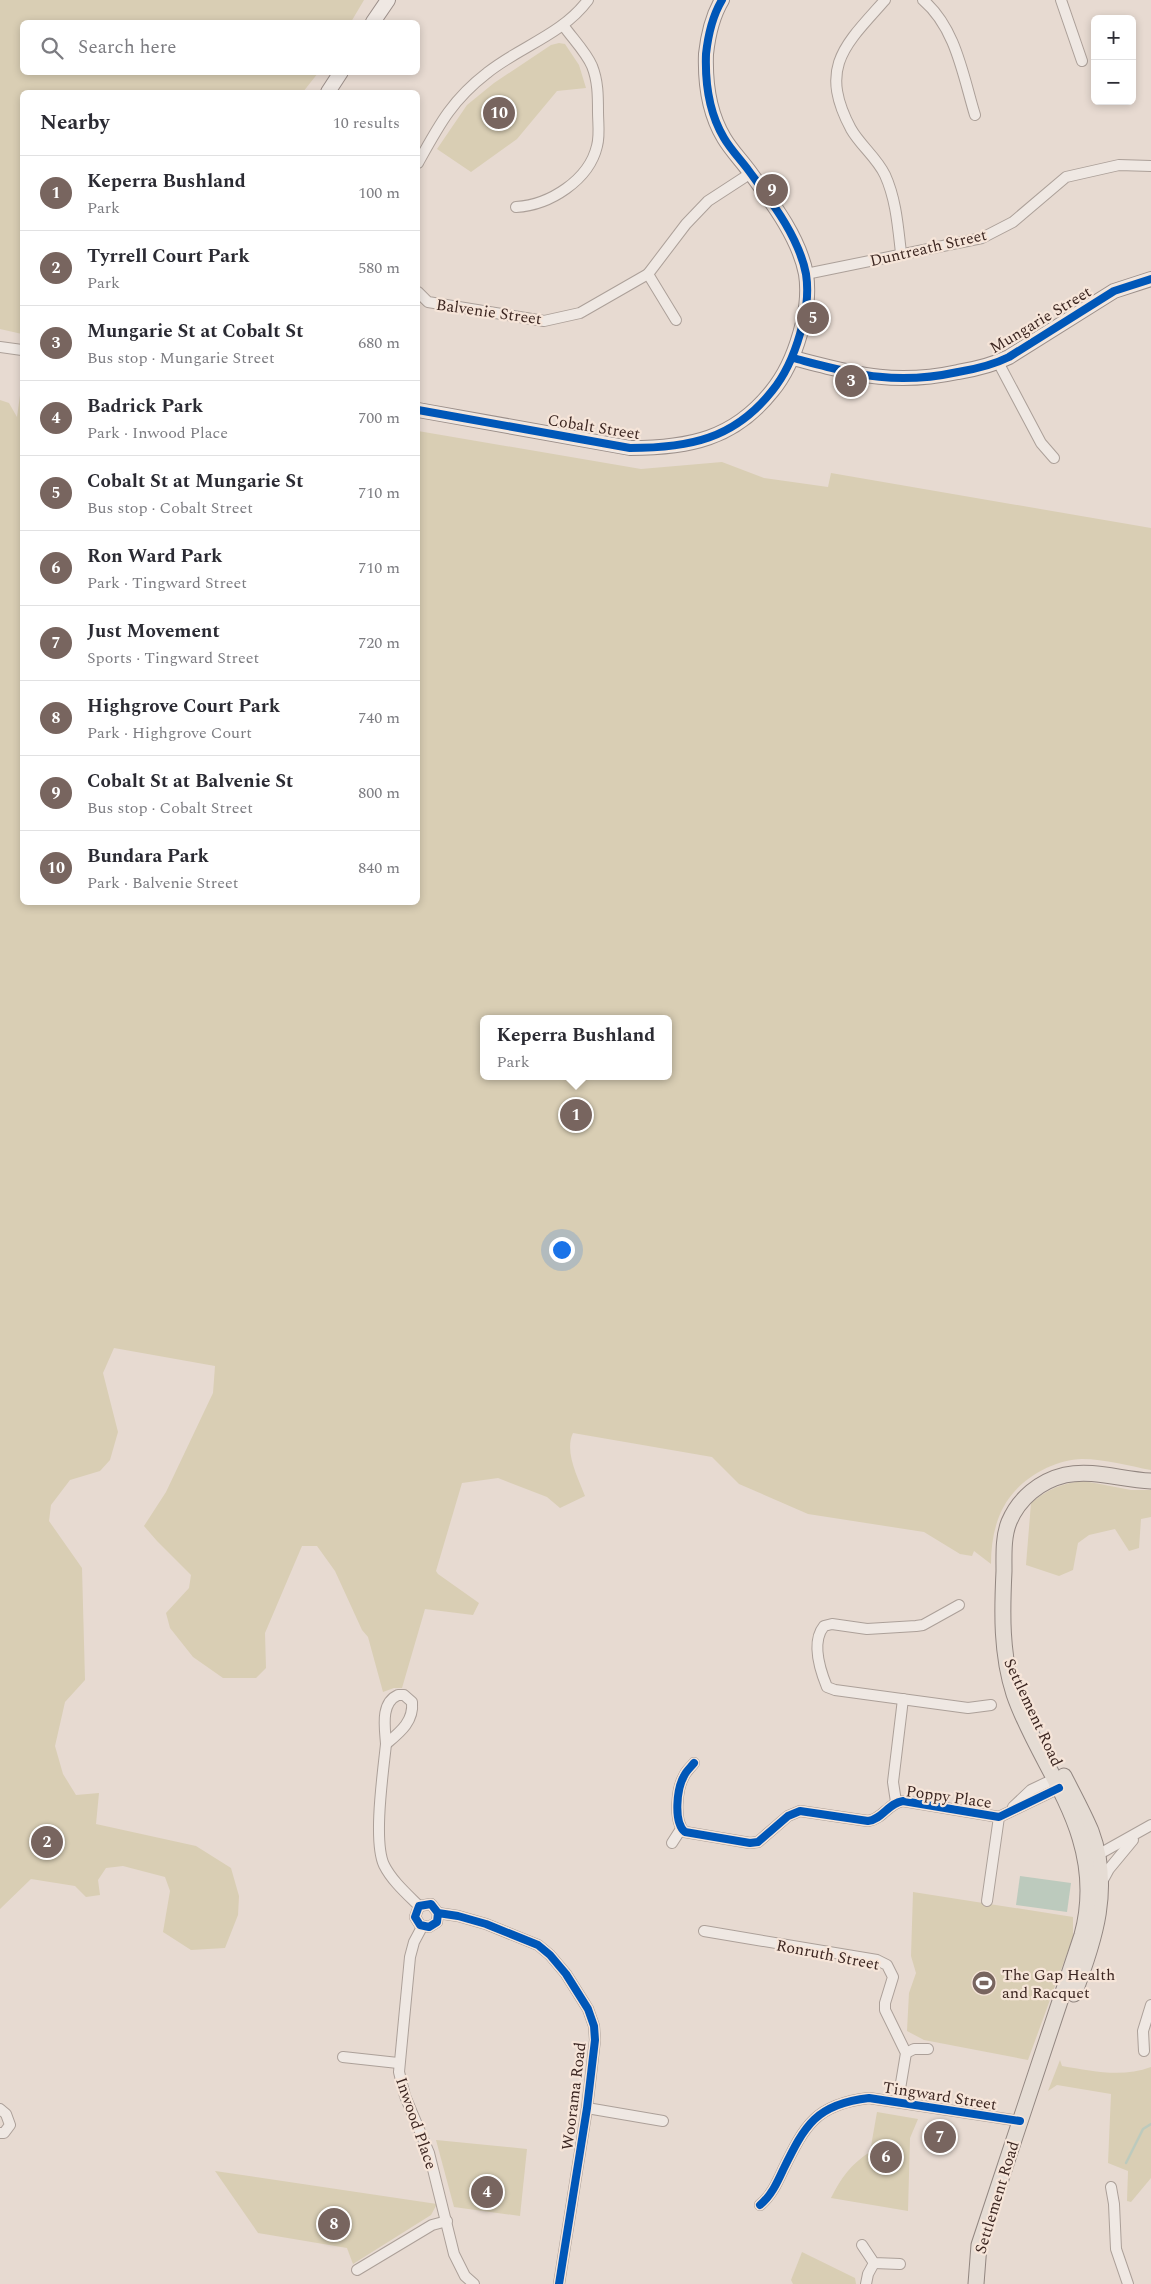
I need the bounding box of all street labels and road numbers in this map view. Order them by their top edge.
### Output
street label: Duntreath Street [867,223,989,273]
street label: Mungarie Street [985,280,1096,360]
street label: Balvenie Street [435,293,544,331]
street label: Cobalt Street [546,408,642,446]
street label: Settlement Road [998,1654,1069,1771]
street label: Poppy Place [904,1779,993,1815]
street label: Ronruth Street [774,1933,882,1977]
street label: Woorama Road [555,2041,593,2151]
street label: Inwood Place [389,2074,443,2173]
street label: Tingward Street [881,2075,999,2117]
street label: Settlement Road [968,2138,1026,2257]

